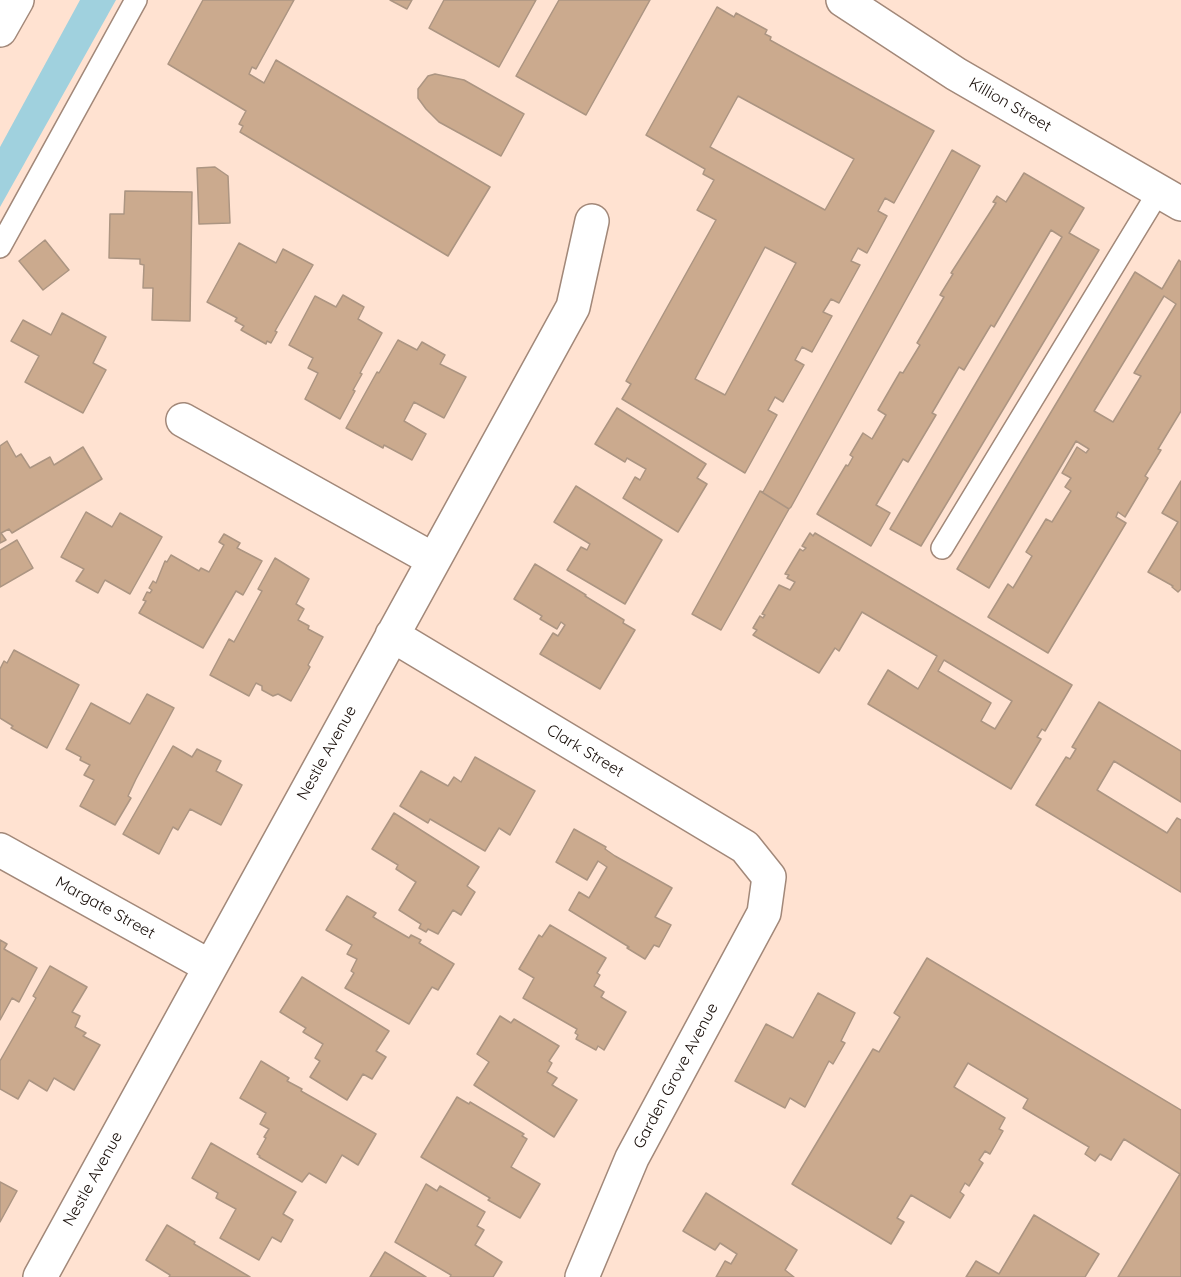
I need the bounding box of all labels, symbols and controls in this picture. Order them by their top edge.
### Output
street label: Killion Street [965,74,1055,136]
street label: Nestle Avenue [293,702,361,804]
street label: Clark Street [543,720,627,782]
street label: Margate Street [52,873,158,943]
street label: Garden Grove Avenue [629,1000,723,1152]
street label: Nestle Avenue [59,1128,127,1230]

